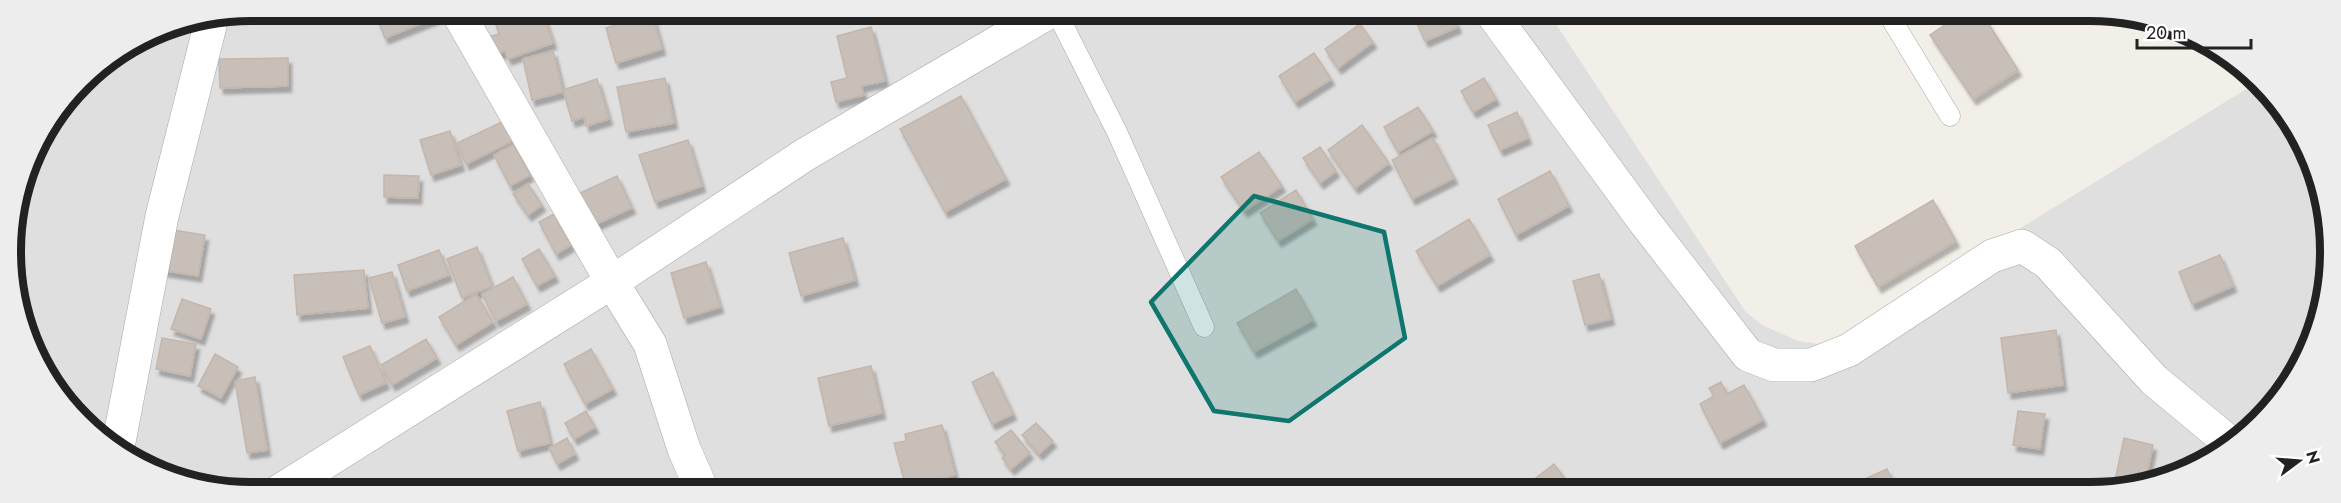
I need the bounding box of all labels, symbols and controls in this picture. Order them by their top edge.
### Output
scale bar [2137,12,2251,50]
text: 20 m [2146,20,2186,46]
north arrow [2269,431,2329,491]
text: N [2300,448,2326,466]

